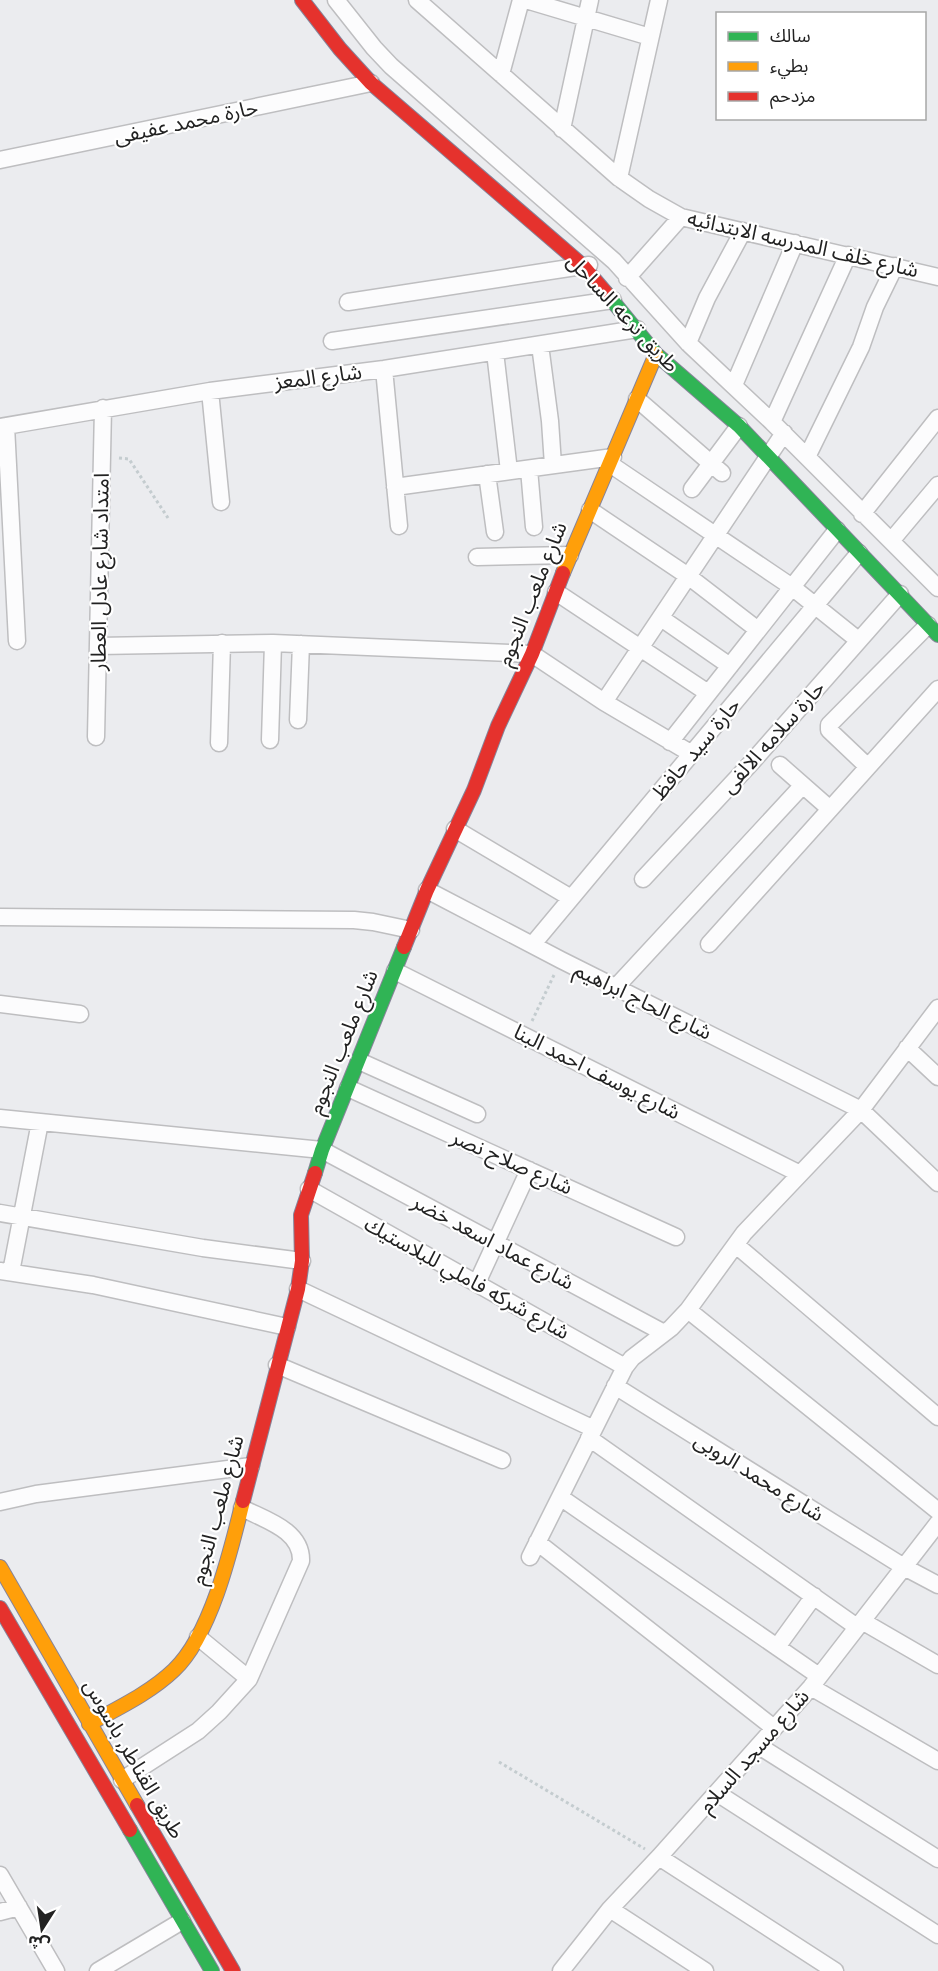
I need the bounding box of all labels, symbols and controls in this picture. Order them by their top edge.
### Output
legend [716,12,926,120]
text: سالك [770,25,811,46]
text: بطيء [770,55,808,79]
text: مزدحم [770,85,815,109]
street label: حارة محمد عفيفى [112,95,260,149]
street label: شارع خلف المدرسه الابتدائيه [684,206,921,285]
street label: طريق ترعه الساحل [561,249,684,378]
street label: شارع المعز [272,360,364,397]
street label: امتداد شارع عادل العطار [86,473,117,672]
street label: شارع ملعب النجوم [492,518,576,671]
street label: حارة سلامه الالفى [716,676,830,798]
street label: حارة سيد حافظ [647,693,745,805]
street label: شارع الحاج ابراهيم [569,957,716,1047]
street label: شارع ملعب النجوم [303,966,387,1119]
street label: شارع يوسف احمد البنا [508,1020,684,1127]
street label: شارع صلاح نصر [446,1124,576,1202]
street label: شارع عماد اسعد خضر [406,1189,578,1297]
street label: شارع شركه فاملي للبلاستيك [358,1212,574,1348]
street label: شارع محمد الروبى [688,1428,828,1529]
street label: شارع ملعب النجوم [186,1433,252,1588]
street label: طريق القناطر, باسوس [78,1675,189,1843]
street label: شارع مسجد السلام [694,1684,817,1820]
north arrow [12,1899,72,1959]
text: ش [26,1932,52,1955]

